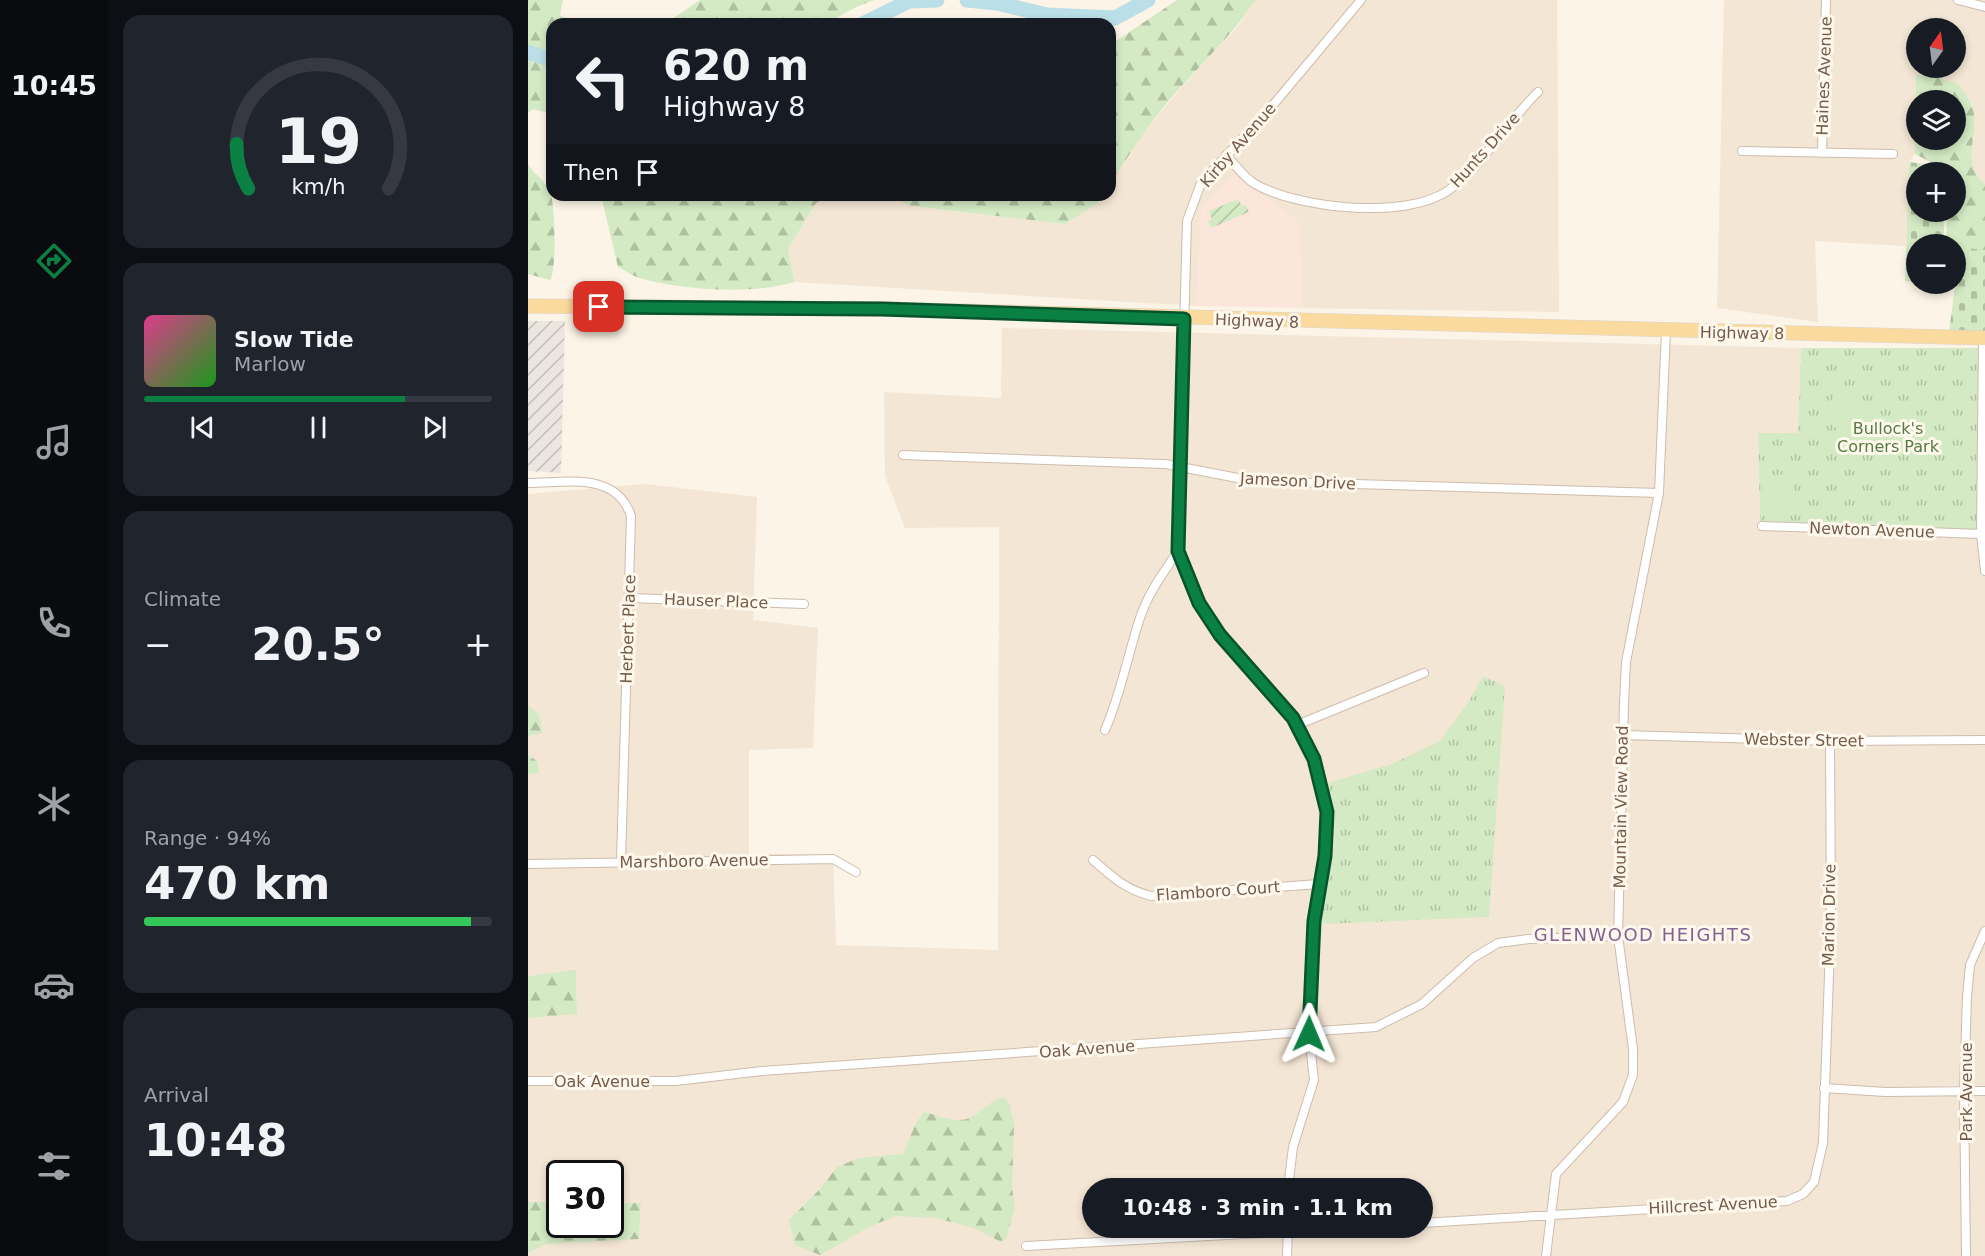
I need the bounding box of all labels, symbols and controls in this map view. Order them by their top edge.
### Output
street label: Haines Avenue [1812,16,1836,136]
north arrow [1906,18,1966,78]
map controls [1906,18,1966,294]
text: 620 m [663,41,809,90]
icon: left [564,42,642,120]
text: 10:45 [11,70,97,101]
button: layers [1906,90,1966,150]
text: Highway 8 [663,91,805,122]
street label: Kirby Avenue [1196,99,1280,191]
text: 19 [275,105,361,178]
street label: Hunts Drive [1446,108,1524,192]
icon: arrive [631,156,664,189]
text: Then [564,160,619,185]
button: + [1906,162,1966,222]
text: km/h [291,174,345,199]
button: − [1906,234,1966,294]
icon: directions [33,240,75,282]
pin [573,281,624,332]
icon: arrive [582,290,615,323]
street label: Highway 8 [1214,310,1300,332]
street label: Highway 8 [1700,323,1784,343]
text: Slow Tide [234,327,354,352]
text: Marlow [234,352,306,376]
icon: previous [186,411,219,444]
icon: pause [302,411,335,444]
icon: next [418,411,451,444]
park label: Bullock's Corners Park [1837,419,1940,456]
icon: music [33,421,75,463]
street label: Jameson Drive [1239,468,1356,494]
street label: Newton Avenue [1809,518,1935,542]
street label: Herbert Place [617,574,639,684]
text: Climate [144,587,221,611]
street label: Hauser Place [664,590,768,612]
icon: phone [33,602,75,644]
text: 20.5° [251,618,385,671]
text: − [144,625,172,664]
text: + [464,625,492,664]
street label: Mountain View Road [1610,725,1632,889]
street label: Webster Street [1744,729,1864,751]
icon: climate [33,783,75,825]
text: Range · 94% [144,826,271,850]
street label: Marshboro Avenue [619,850,769,872]
text: 470 km [144,857,330,910]
street label: Marion Drive [1819,864,1839,966]
street label: Flamboro Court [1155,877,1281,905]
district label: GLENWOOD HEIGHTS [1534,924,1752,945]
icon: car [33,964,75,1006]
position arrow [1277,1002,1341,1066]
street label: Oak Avenue [1038,1036,1136,1062]
street label: Park Avenue [1957,1042,1976,1142]
street label: Oak Avenue [554,1072,650,1091]
text: Arrival [144,1083,209,1107]
text: 10:48 [144,1114,287,1167]
icon: filters [33,1145,75,1187]
speed limit sign: 30 [546,1160,624,1238]
street label: Hillcrest Avenue [1648,1192,1778,1218]
text: 10:48 · 3 min · 1.1 km [1122,1195,1393,1220]

